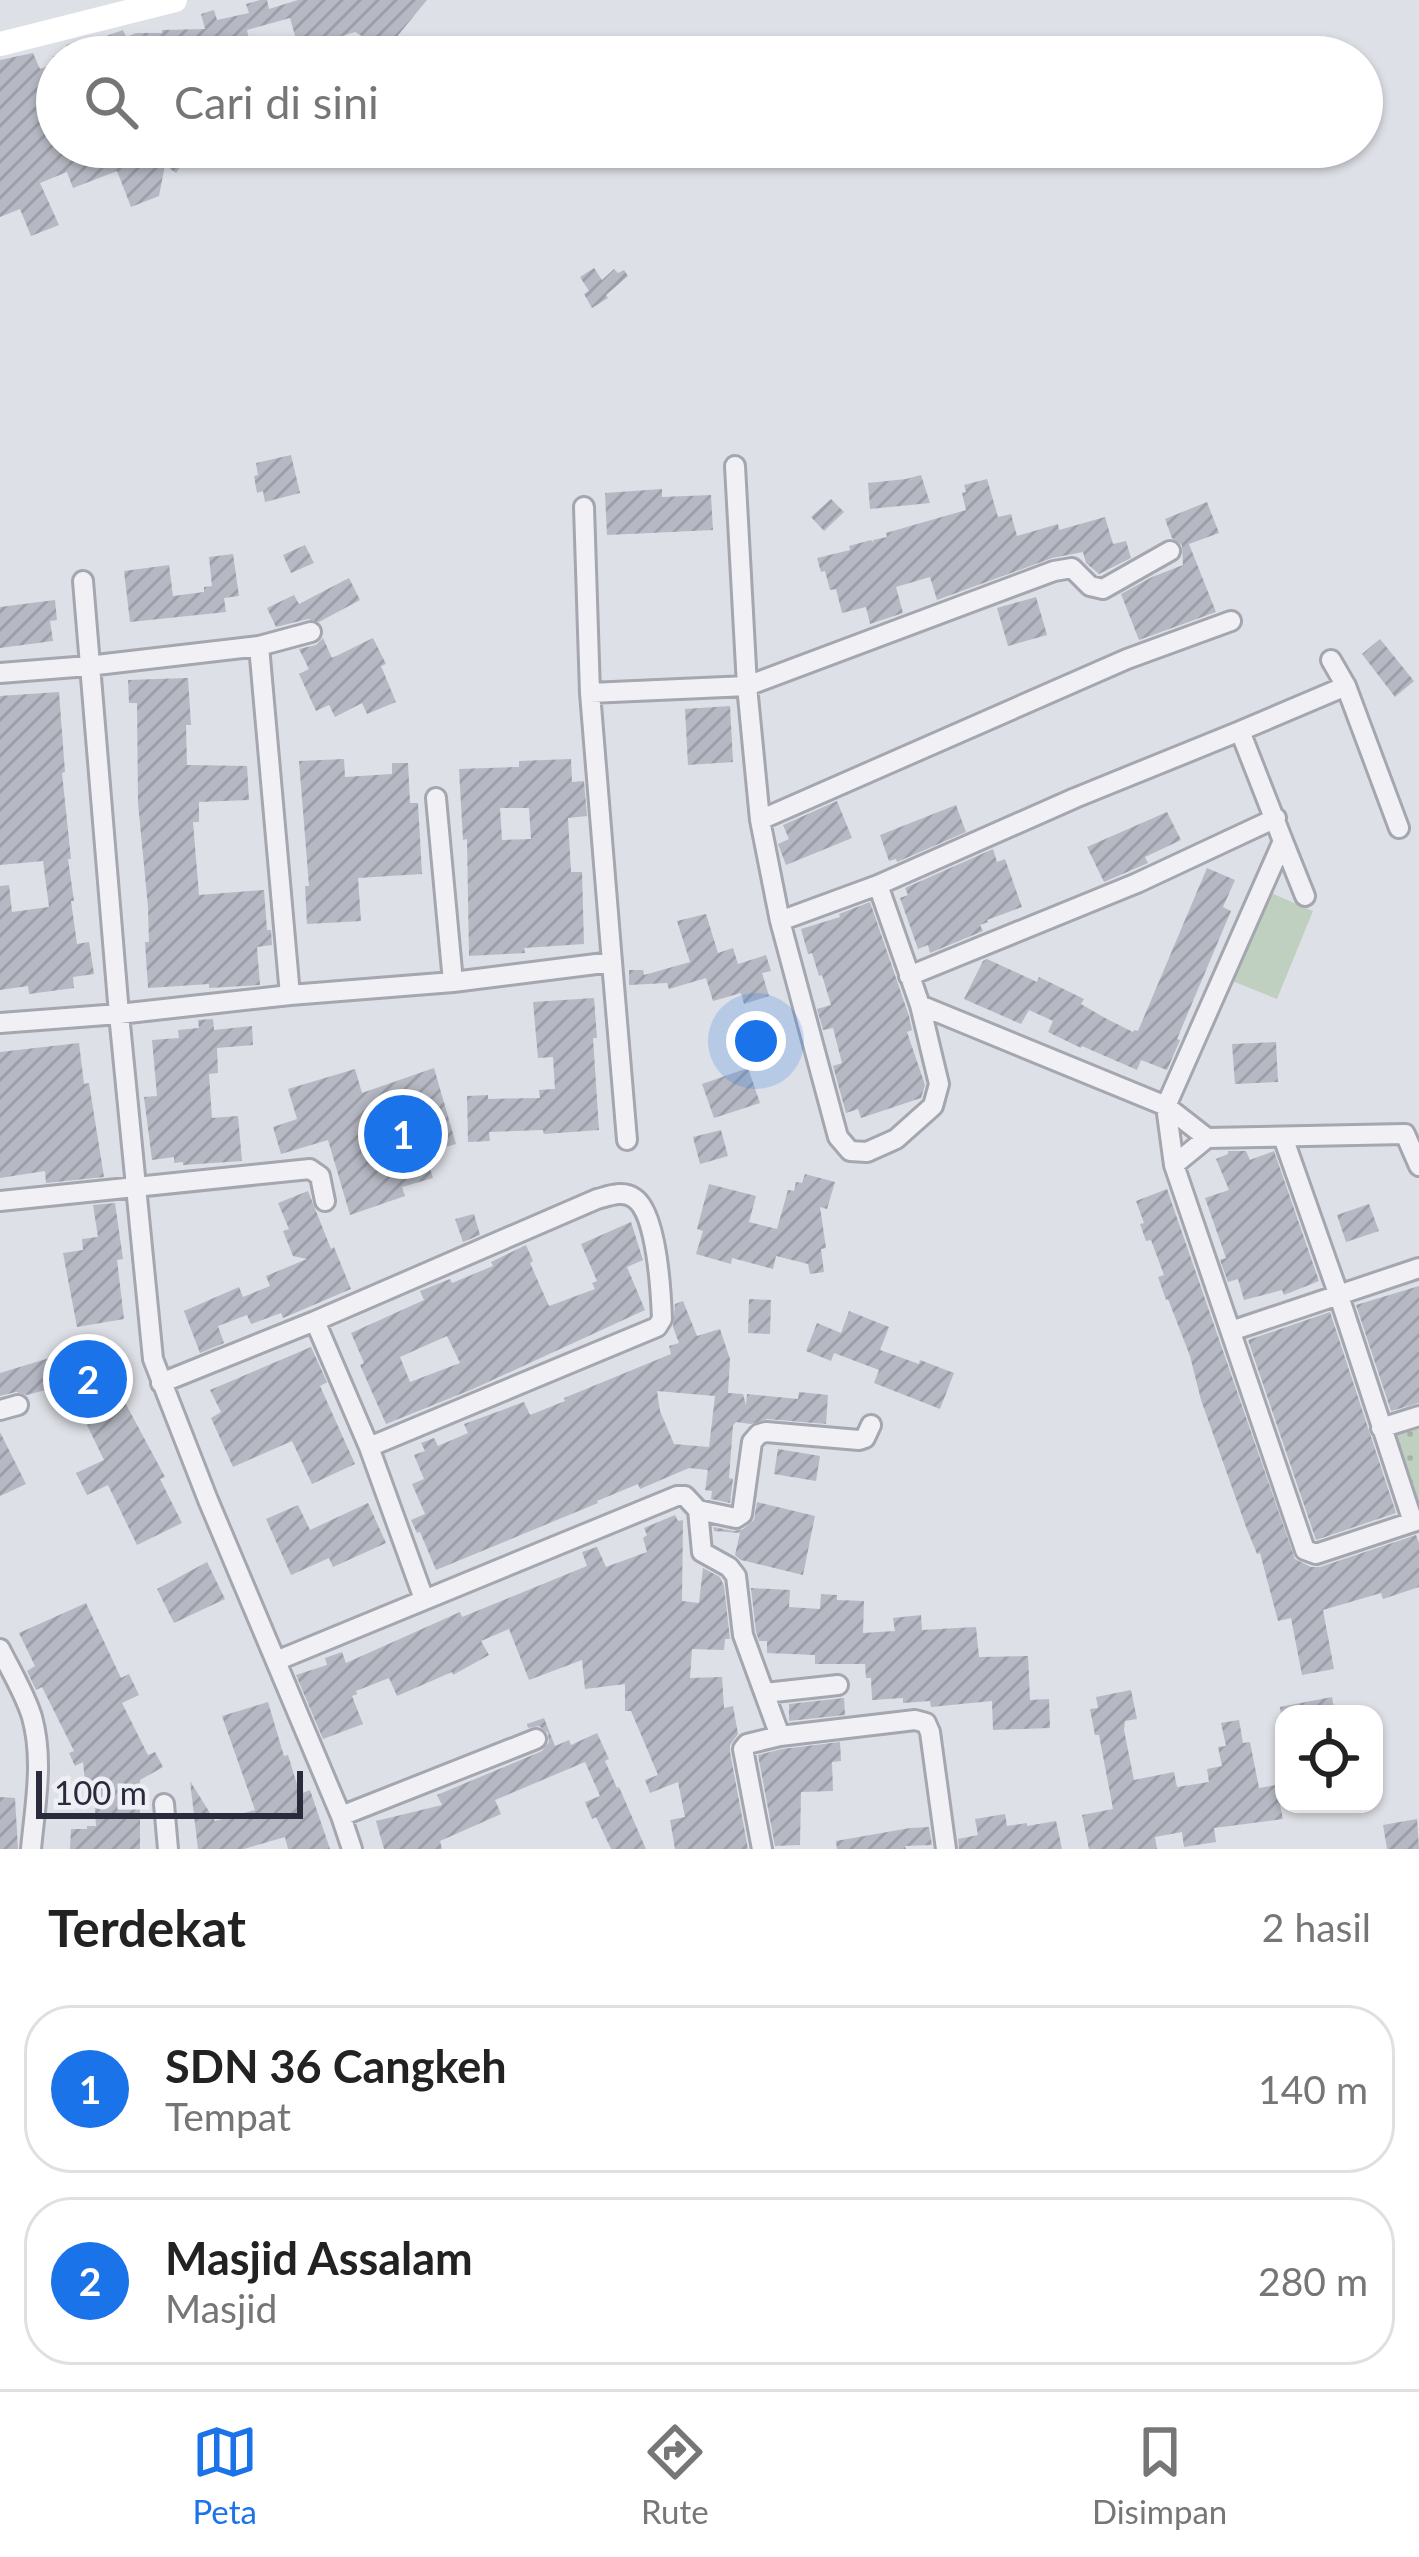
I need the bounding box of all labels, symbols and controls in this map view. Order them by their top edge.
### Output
search box [36,36,1383,168]
icon: search [78,69,144,135]
text: Cari di sini [174,75,379,129]
your location [726,1011,786,1071]
pin: 1 [364,1089,442,1179]
pin: 2 [49,1334,127,1424]
map controls [1275,1705,1383,1813]
button: locate [1275,1705,1383,1813]
scale bar [36,1765,303,1818]
text: 100 m [54,1772,147,1812]
text: Terdekat [48,1897,246,1958]
text: 2 hasil [1262,1904,1371,1950]
text: SDN 36 Cangkeh [165,2039,507,2093]
text: 1 [79,2066,101,2112]
text: 140 m [1258,2066,1368,2112]
text: Tempat [165,2093,291,2139]
text: Masjid Assalam [165,2231,473,2285]
text: 2 [79,2258,101,2304]
text: 280 m [1258,2258,1368,2304]
text: Masjid [165,2285,277,2331]
tab: Peta [192,2419,258,2531]
tab: Rute [641,2419,709,2531]
tab: Disimpan [1092,2419,1227,2531]

